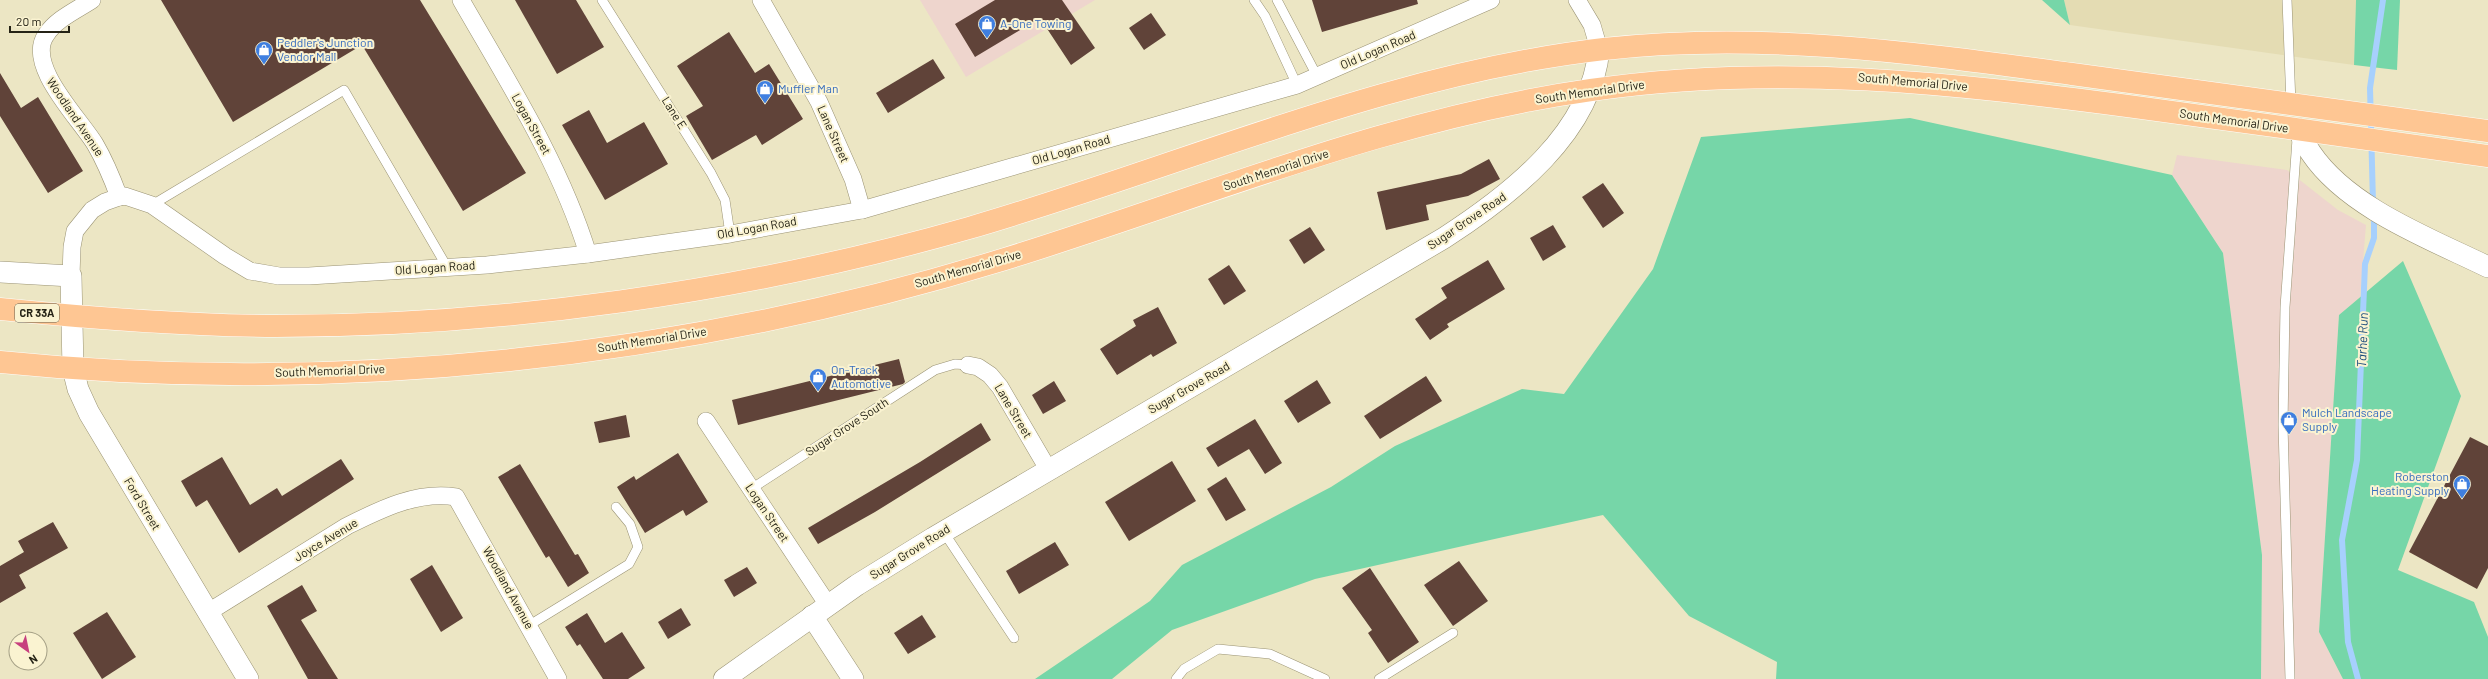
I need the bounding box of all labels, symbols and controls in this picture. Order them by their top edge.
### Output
scale bar [10,8,69,34]
text: 20 m [16,14,42,28]
shop icon: A-One Towing [977,14,997,39]
place label: A-One Towing [1000,16,1071,30]
street label: Old Logan Road [1338,27,1417,71]
place label: Peddler's Junction Vendor Mall [277,35,373,63]
shop icon: Peddler's Junction Vendor Mall [254,40,274,65]
street label: South Memorial Drive [1858,69,1969,93]
street label: Woodland Avenue [44,74,107,158]
street label: South Memorial Drive [1534,76,1645,106]
shop icon: Muffler Man [755,79,775,104]
place label: Muffler Man [778,81,838,95]
street label: Logan Street [509,91,554,156]
street label: Lane E [660,94,690,131]
street label: Lane Street [815,103,853,164]
street label: South Memorial Drive [2179,105,2290,135]
street label: Old Logan Road [1030,131,1111,167]
street label: South Memorial Drive [1221,145,1330,193]
street label: Sugar Grove Road [1425,189,1508,252]
street label: Old Logan Road [716,213,798,241]
street label: South Memorial Drive [913,246,1023,290]
street label: Old Logan Road [394,257,476,277]
road number: CR 33A [15,304,59,322]
water label: Tarhe Run [2353,312,2371,368]
street label: South Memorial Drive [596,323,707,355]
street label: Sugar Grove Road [1145,358,1232,416]
street label: South Memorial Drive [275,361,385,379]
place label: On-Track Automotive [831,362,891,390]
shop icon: On-Track Automotive [808,367,828,392]
street label: Lane Street [992,381,1036,440]
street label: Sugar Grove South [802,394,890,458]
place label: Mulch Landscape Supply [2302,405,2392,433]
shop icon: Mulch Landscape Supply [2279,410,2299,435]
place label: Roberston Heating Supply [2371,469,2449,497]
shop icon: Roberston Heating Supply [2452,474,2472,499]
street label: Ford Street [122,475,164,532]
street label: Logan Street [743,481,793,544]
street label: Joyce Avenue [291,515,360,564]
street label: Sugar Grove Road [867,521,952,581]
street label: Woodland Avenue [480,544,537,631]
north arrow [8,631,48,671]
text: N [27,652,40,667]

